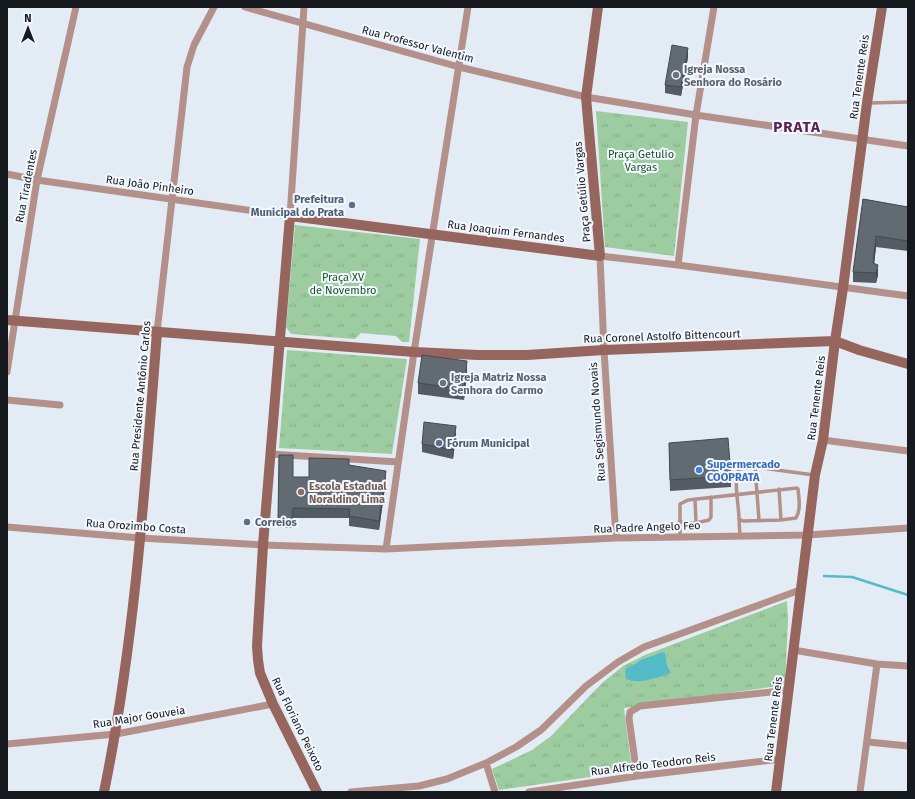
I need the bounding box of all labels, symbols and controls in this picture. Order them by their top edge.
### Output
north arrow [8,8,48,48]
text: N [24,12,32,25]
street label: Rua Professor Valentim [360,23,475,66]
street label: Rua Tenente Reis [847,34,872,120]
place label: Igreja Nossa Senhora do Rosário [684,63,783,89]
marker: Igreja Nossa Senhora do Rosário [671,70,681,80]
district label: PRATA [773,118,821,136]
street label: Praça Getúlio Vargas [572,141,593,243]
street label: Rua Tiradentes [13,148,40,224]
park label: Praça Getulio Vargas [608,148,674,174]
street label: Rua João Pinheiro [105,173,195,198]
place label: Prefeitura Municipal do Prata [251,193,344,219]
marker: Prefeitura Municipal do Prata [347,200,357,210]
street label: Rua Joaquim Fernandes [447,218,565,245]
park label: Praça XV de Novembro [309,271,377,297]
street label: Rua Presidente Antônio Carlos [127,320,154,472]
street label: Rua Coronel Astolfo Bittencourt [583,327,741,346]
street label: Rua Tenente Reis [805,355,828,441]
street label: Rua Segismundo Novais [587,362,608,482]
place label: Igreja Matriz Nossa Senhora do Carmo [451,371,546,397]
marker: Igreja Matriz Nossa Senhora do Carmo [438,378,448,388]
place label: Fórum Municipal [447,437,530,450]
marker: Fórum Municipal [434,438,444,448]
place label: Supermercado COOPRATA [707,458,781,484]
marker: Supermercado COOPRATA [694,465,704,475]
place label: Escola Estadual Noraldino Lima [309,480,387,506]
marker: Escola Estadual Noraldino Lima [296,487,306,497]
place label: Correios [255,516,298,529]
street label: Rua Orozimbo Costa [85,517,187,536]
marker: Correios [242,517,252,527]
street label: Rua Padre Angelo Feo [593,519,701,536]
street label: Rua Floriano Peixoto [269,675,326,773]
street label: Rua Tenente Reis [762,676,785,762]
street label: Rua Major Gouveia [92,704,186,731]
street label: Rua Alfredo Teodoro Reis [590,750,716,779]

